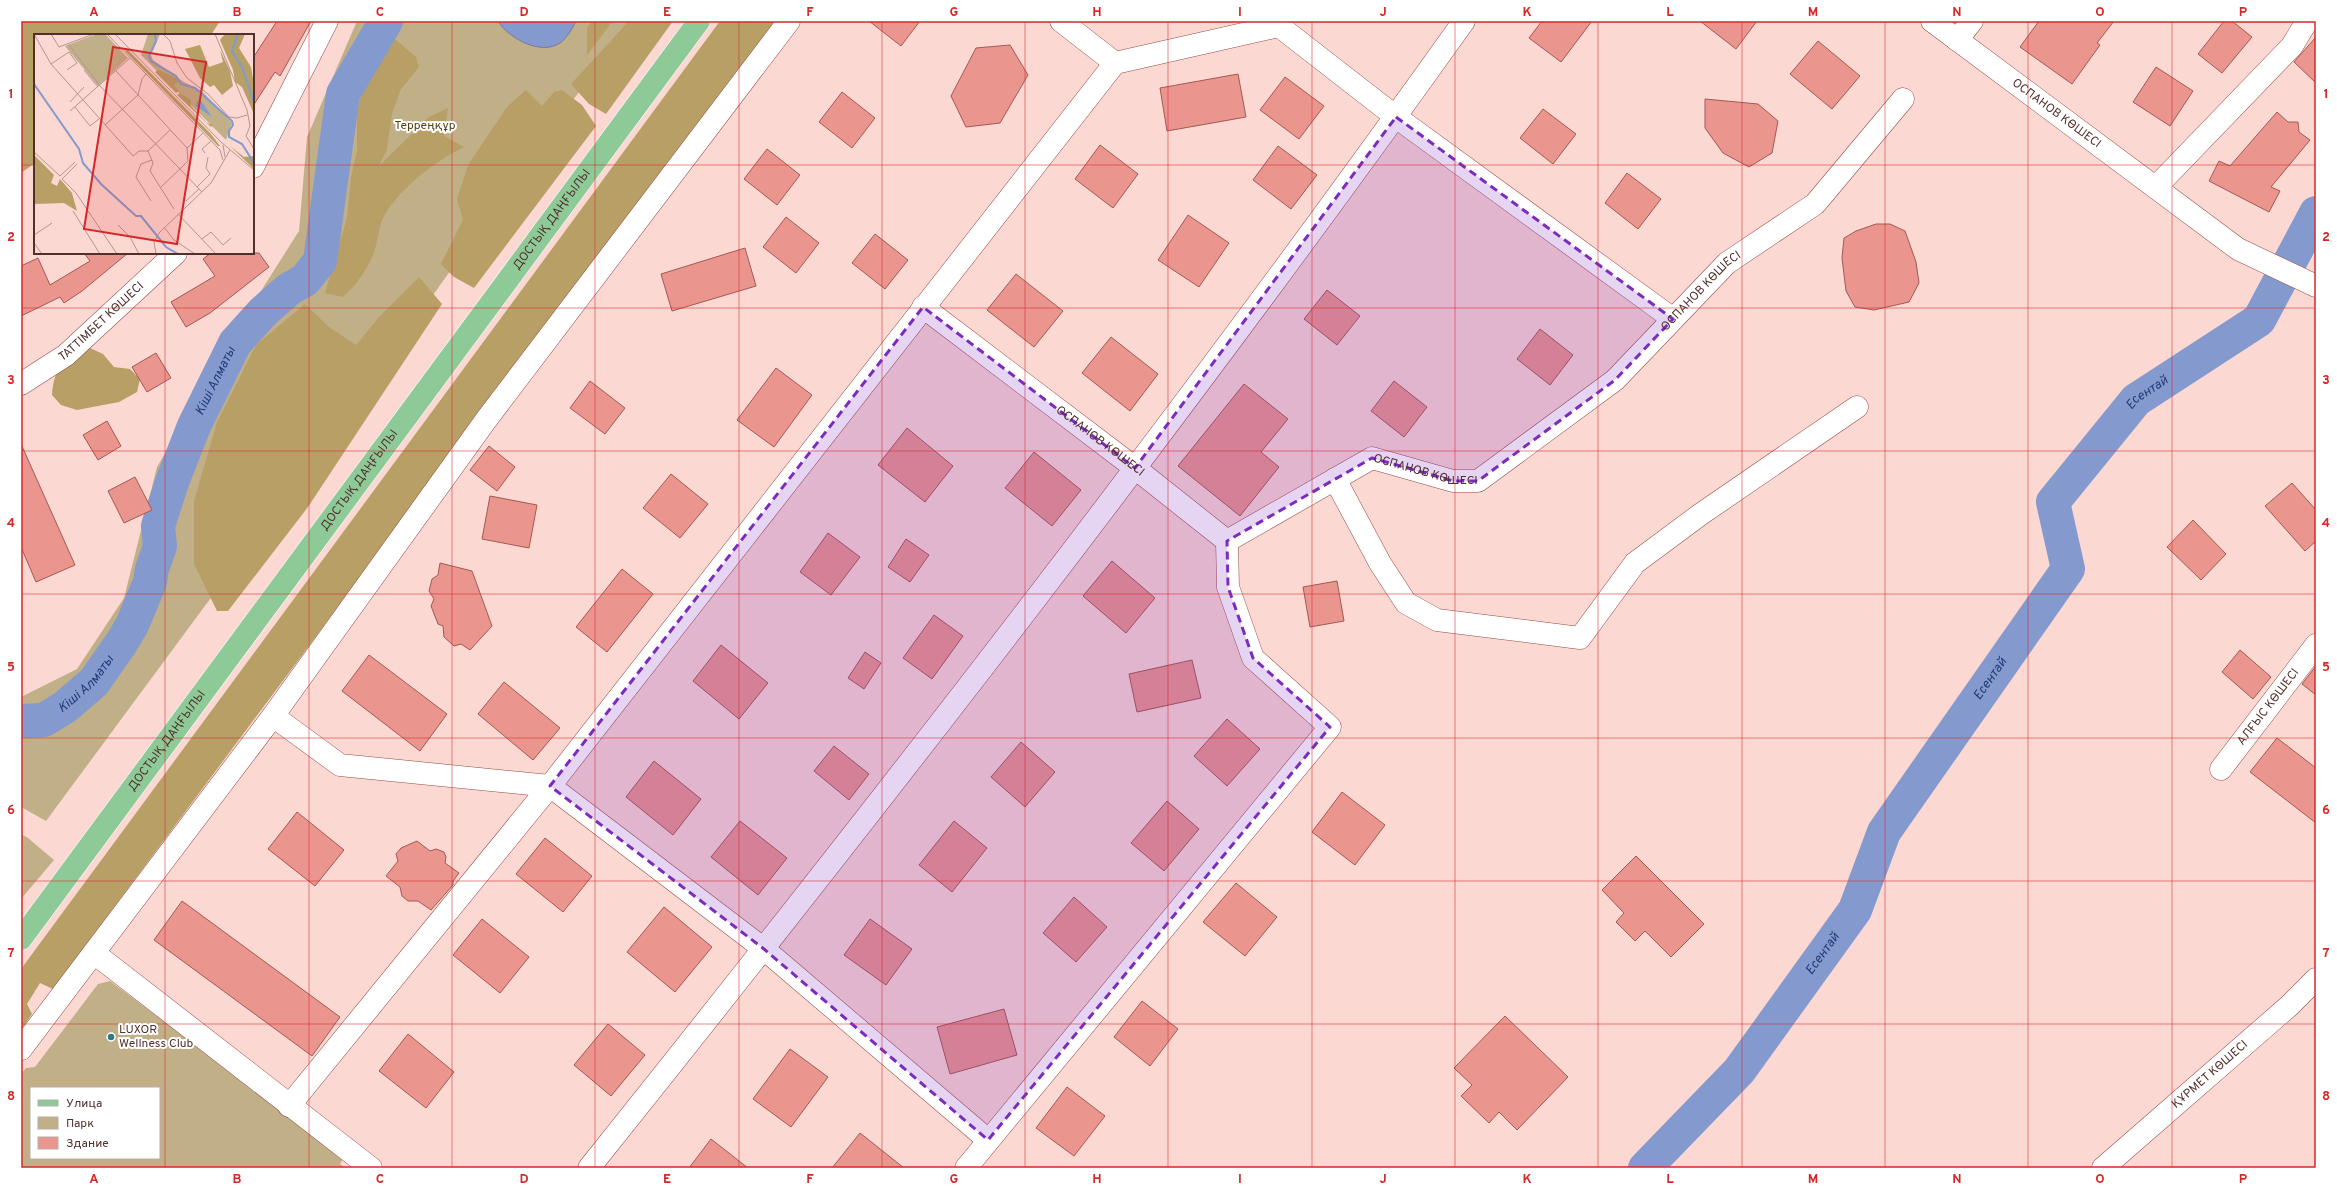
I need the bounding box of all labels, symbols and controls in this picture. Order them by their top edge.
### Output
text: A [89,5,99,21]
text: B [233,5,242,21]
text: C [376,5,384,21]
text: D [519,5,529,21]
text: E [663,5,671,21]
text: F [806,5,814,21]
text: G [950,5,959,21]
text: H [1092,5,1102,21]
text: I [1238,5,1242,21]
text: J [1379,5,1387,21]
text: K [1522,5,1532,21]
text: L [1666,5,1674,21]
text: M [1808,5,1818,21]
text: N [1952,5,1962,21]
text: O [2095,5,2105,21]
text: P [2239,5,2248,21]
inset map [34,34,254,254]
street label: ОСПАНОВ КӨШЕСІ [2008,75,2104,152]
text: 1 [8,87,14,103]
text: 1 [2323,87,2329,103]
park label: Терреңқұр [394,118,456,134]
street label: ДОСТЫҚ ДАҢҒЫЛЫ [510,166,595,273]
text: 2 [7,230,15,246]
text: 2 [2322,230,2330,246]
street label: ОСПАНОВ КӨШЕСІ [1658,248,1744,335]
street label: ТАТТІМБЕТ КӨШЕСІ [56,279,148,365]
water label: Кіші Алматы [192,344,240,418]
text: 3 [7,373,15,389]
water label: Есентай [2123,373,2172,413]
text: 3 [2322,373,2330,389]
street label: ОСПАНОВ КӨШЕСІ [1052,402,1147,480]
street label: ДОСТЫҚ ДАҢҒЫЛЫ [317,427,402,534]
street label: ОСПАНОВ КӨШЕСІ [1371,451,1478,489]
text: 4 [7,516,15,532]
text: 4 [2322,516,2330,532]
water label: Кіші Алматы [56,652,118,717]
water label: Есентай [1971,655,2011,704]
text: 5 [7,660,15,676]
text: 5 [2322,660,2330,676]
street label: АЛҒЫС КӨШЕСІ [2234,665,2303,749]
street label: ДОСТЫҚ ДАҢҒЫЛЫ [125,688,210,795]
text: 6 [7,803,15,819]
text: 6 [2322,803,2330,819]
water label: Есентай [1803,930,1844,978]
text: 7 [8,946,15,962]
text: 7 [2323,946,2330,962]
place label: LUXOR Wellness Club [119,1022,194,1052]
marker: LUXOR Wellness Club [106,1032,116,1042]
street label: ҚҰРМЕТ КӨШЕСІ [2168,1037,2252,1112]
legend [30,1087,160,1159]
text: 8 [7,1089,15,1105]
text: 8 [2322,1089,2330,1105]
text: Улица [66,1096,102,1112]
text: Парк [66,1116,94,1132]
text: Здание [66,1136,109,1152]
text: A [89,1172,99,1188]
text: B [233,1172,242,1188]
text: C [376,1172,384,1188]
text: D [519,1172,529,1188]
text: E [663,1172,671,1188]
text: F [806,1172,814,1188]
text: G [950,1172,959,1188]
text: H [1092,1172,1102,1188]
text: I [1238,1172,1242,1188]
text: J [1379,1172,1387,1188]
text: K [1522,1172,1532,1188]
text: L [1666,1172,1674,1188]
text: M [1808,1172,1818,1188]
text: N [1952,1172,1962,1188]
text: O [2095,1172,2105,1188]
text: P [2239,1172,2248,1188]

